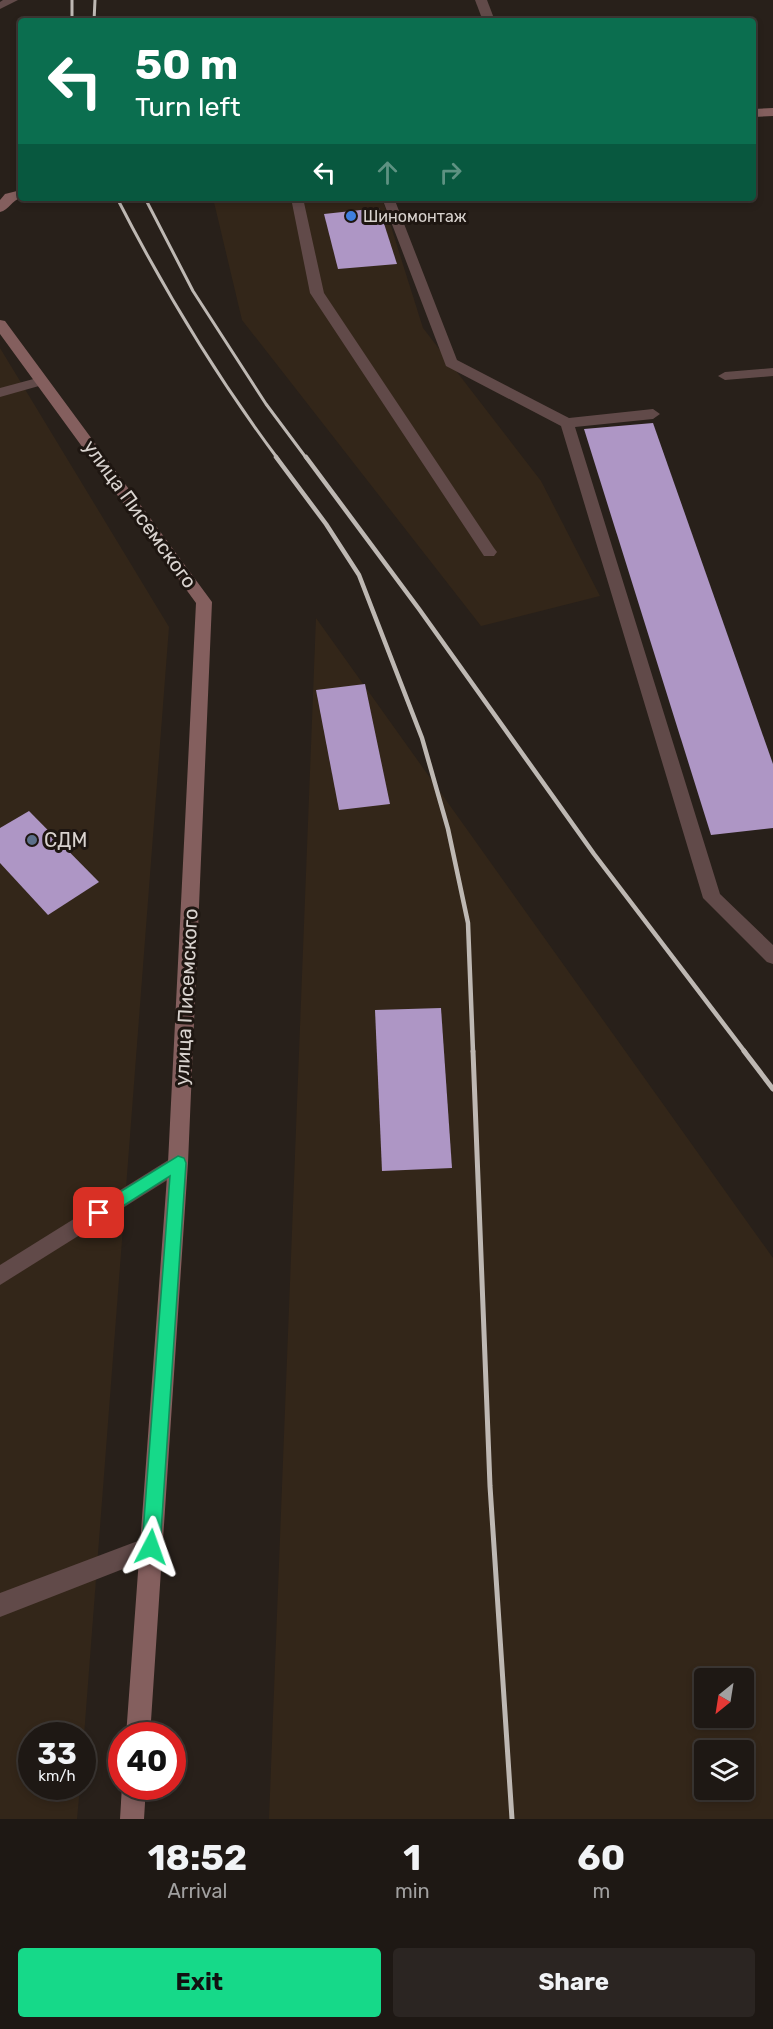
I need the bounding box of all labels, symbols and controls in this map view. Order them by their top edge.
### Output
text: 50 m [135,40,238,90]
icon: left [36,42,114,120]
text: Turn left [135,91,240,123]
icon: left [308,156,341,189]
icon: ahead [371,156,404,189]
icon: right [434,156,467,189]
place label: Шиномонтаж [363,207,467,226]
marker: Шиномонтаж [344,209,358,223]
street label: улица Писемского [78,435,202,593]
place label: СДМ [44,828,87,852]
marker: СДМ [25,833,39,847]
street label: улица Писемского [169,908,203,1086]
pin [73,1187,124,1238]
icon: arrive [82,1196,115,1229]
position arrow [119,1515,183,1579]
north arrow [694,1668,754,1728]
map controls [694,1668,754,1800]
speed limit sign: 40 [108,1722,186,1800]
text: 33 [37,1736,77,1772]
button: layers [694,1740,754,1800]
text: km/h [38,1767,76,1785]
text: 18:52 [148,1836,247,1879]
text: 1 [403,1836,421,1879]
text: 60 [577,1836,625,1879]
text: Arrival [167,1879,227,1903]
text: min [395,1879,430,1903]
text: m [592,1879,610,1903]
button: Exit [18,1948,381,2017]
button: Share [393,1948,755,2017]

